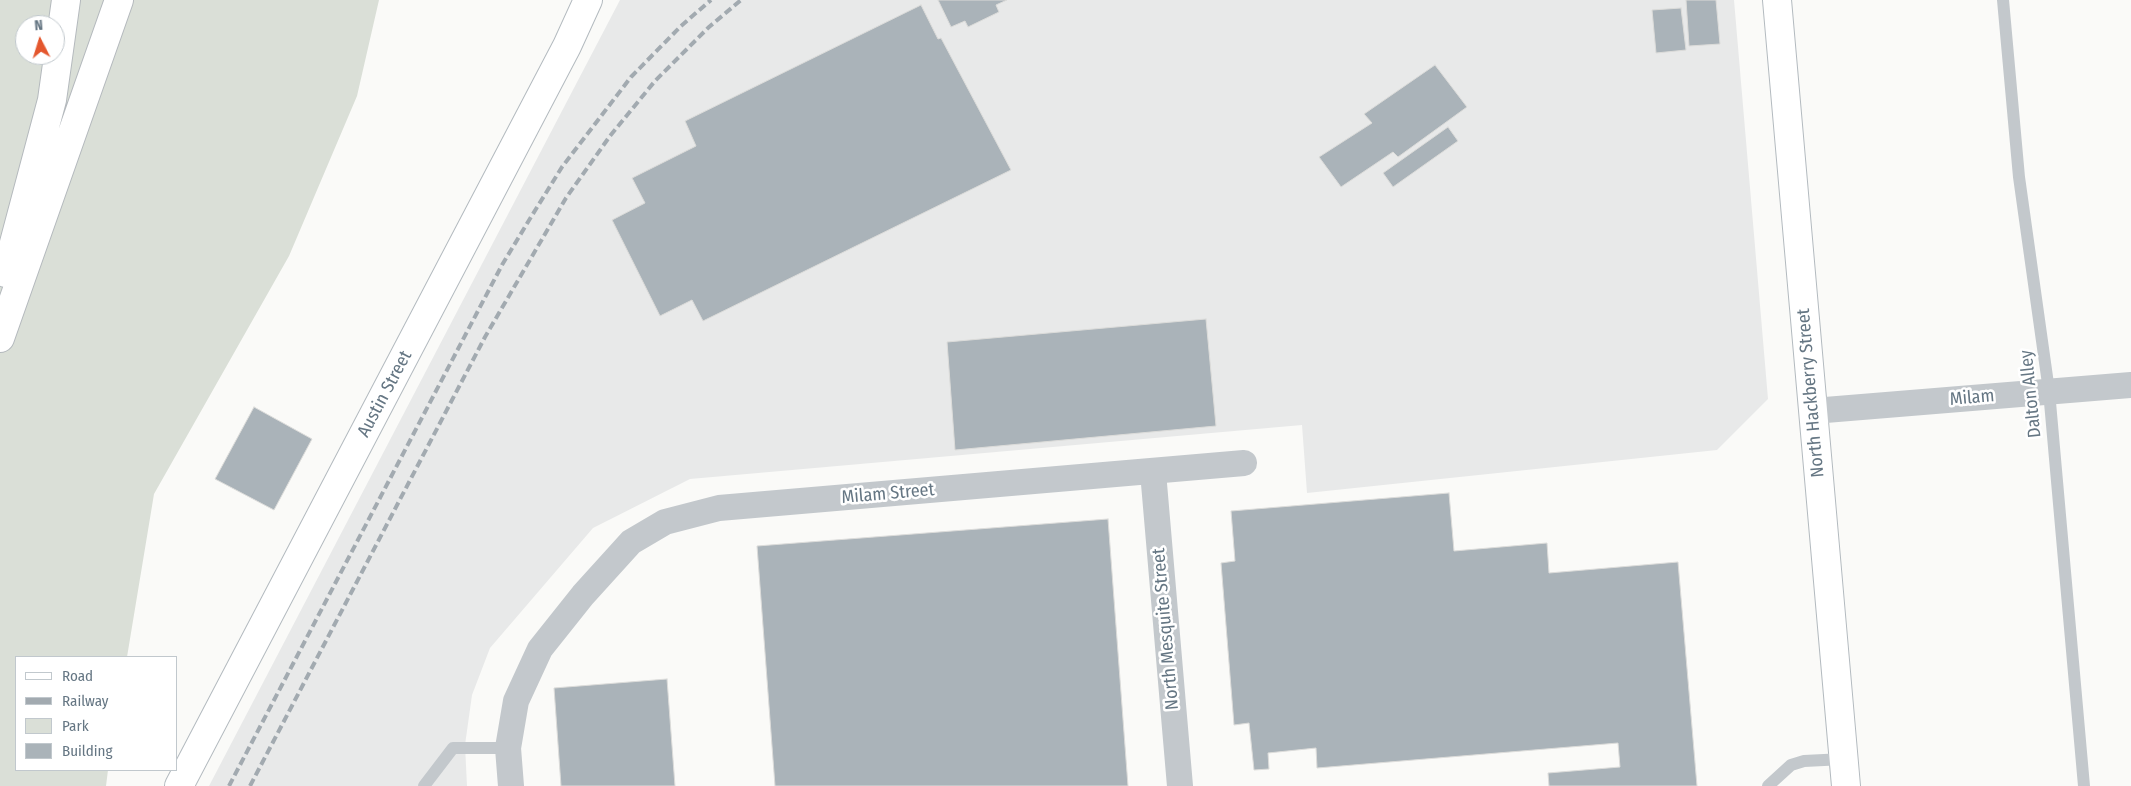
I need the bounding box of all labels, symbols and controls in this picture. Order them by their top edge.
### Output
north arrow [15,15,65,65]
text: N [34,17,44,34]
street label: North Hackberry Street [1793,308,1829,478]
street label: Austin Street [353,347,417,441]
street label: Dalton Alley [2016,349,2046,439]
street label: Milam [1949,385,1995,411]
street label: Milam Street [841,479,935,509]
street label: North Mesquite Street [1148,547,1184,711]
legend [15,656,178,771]
text: Road [62,667,93,685]
text: Railway [62,692,109,710]
text: Park [62,717,89,735]
text: Building [62,742,113,760]

